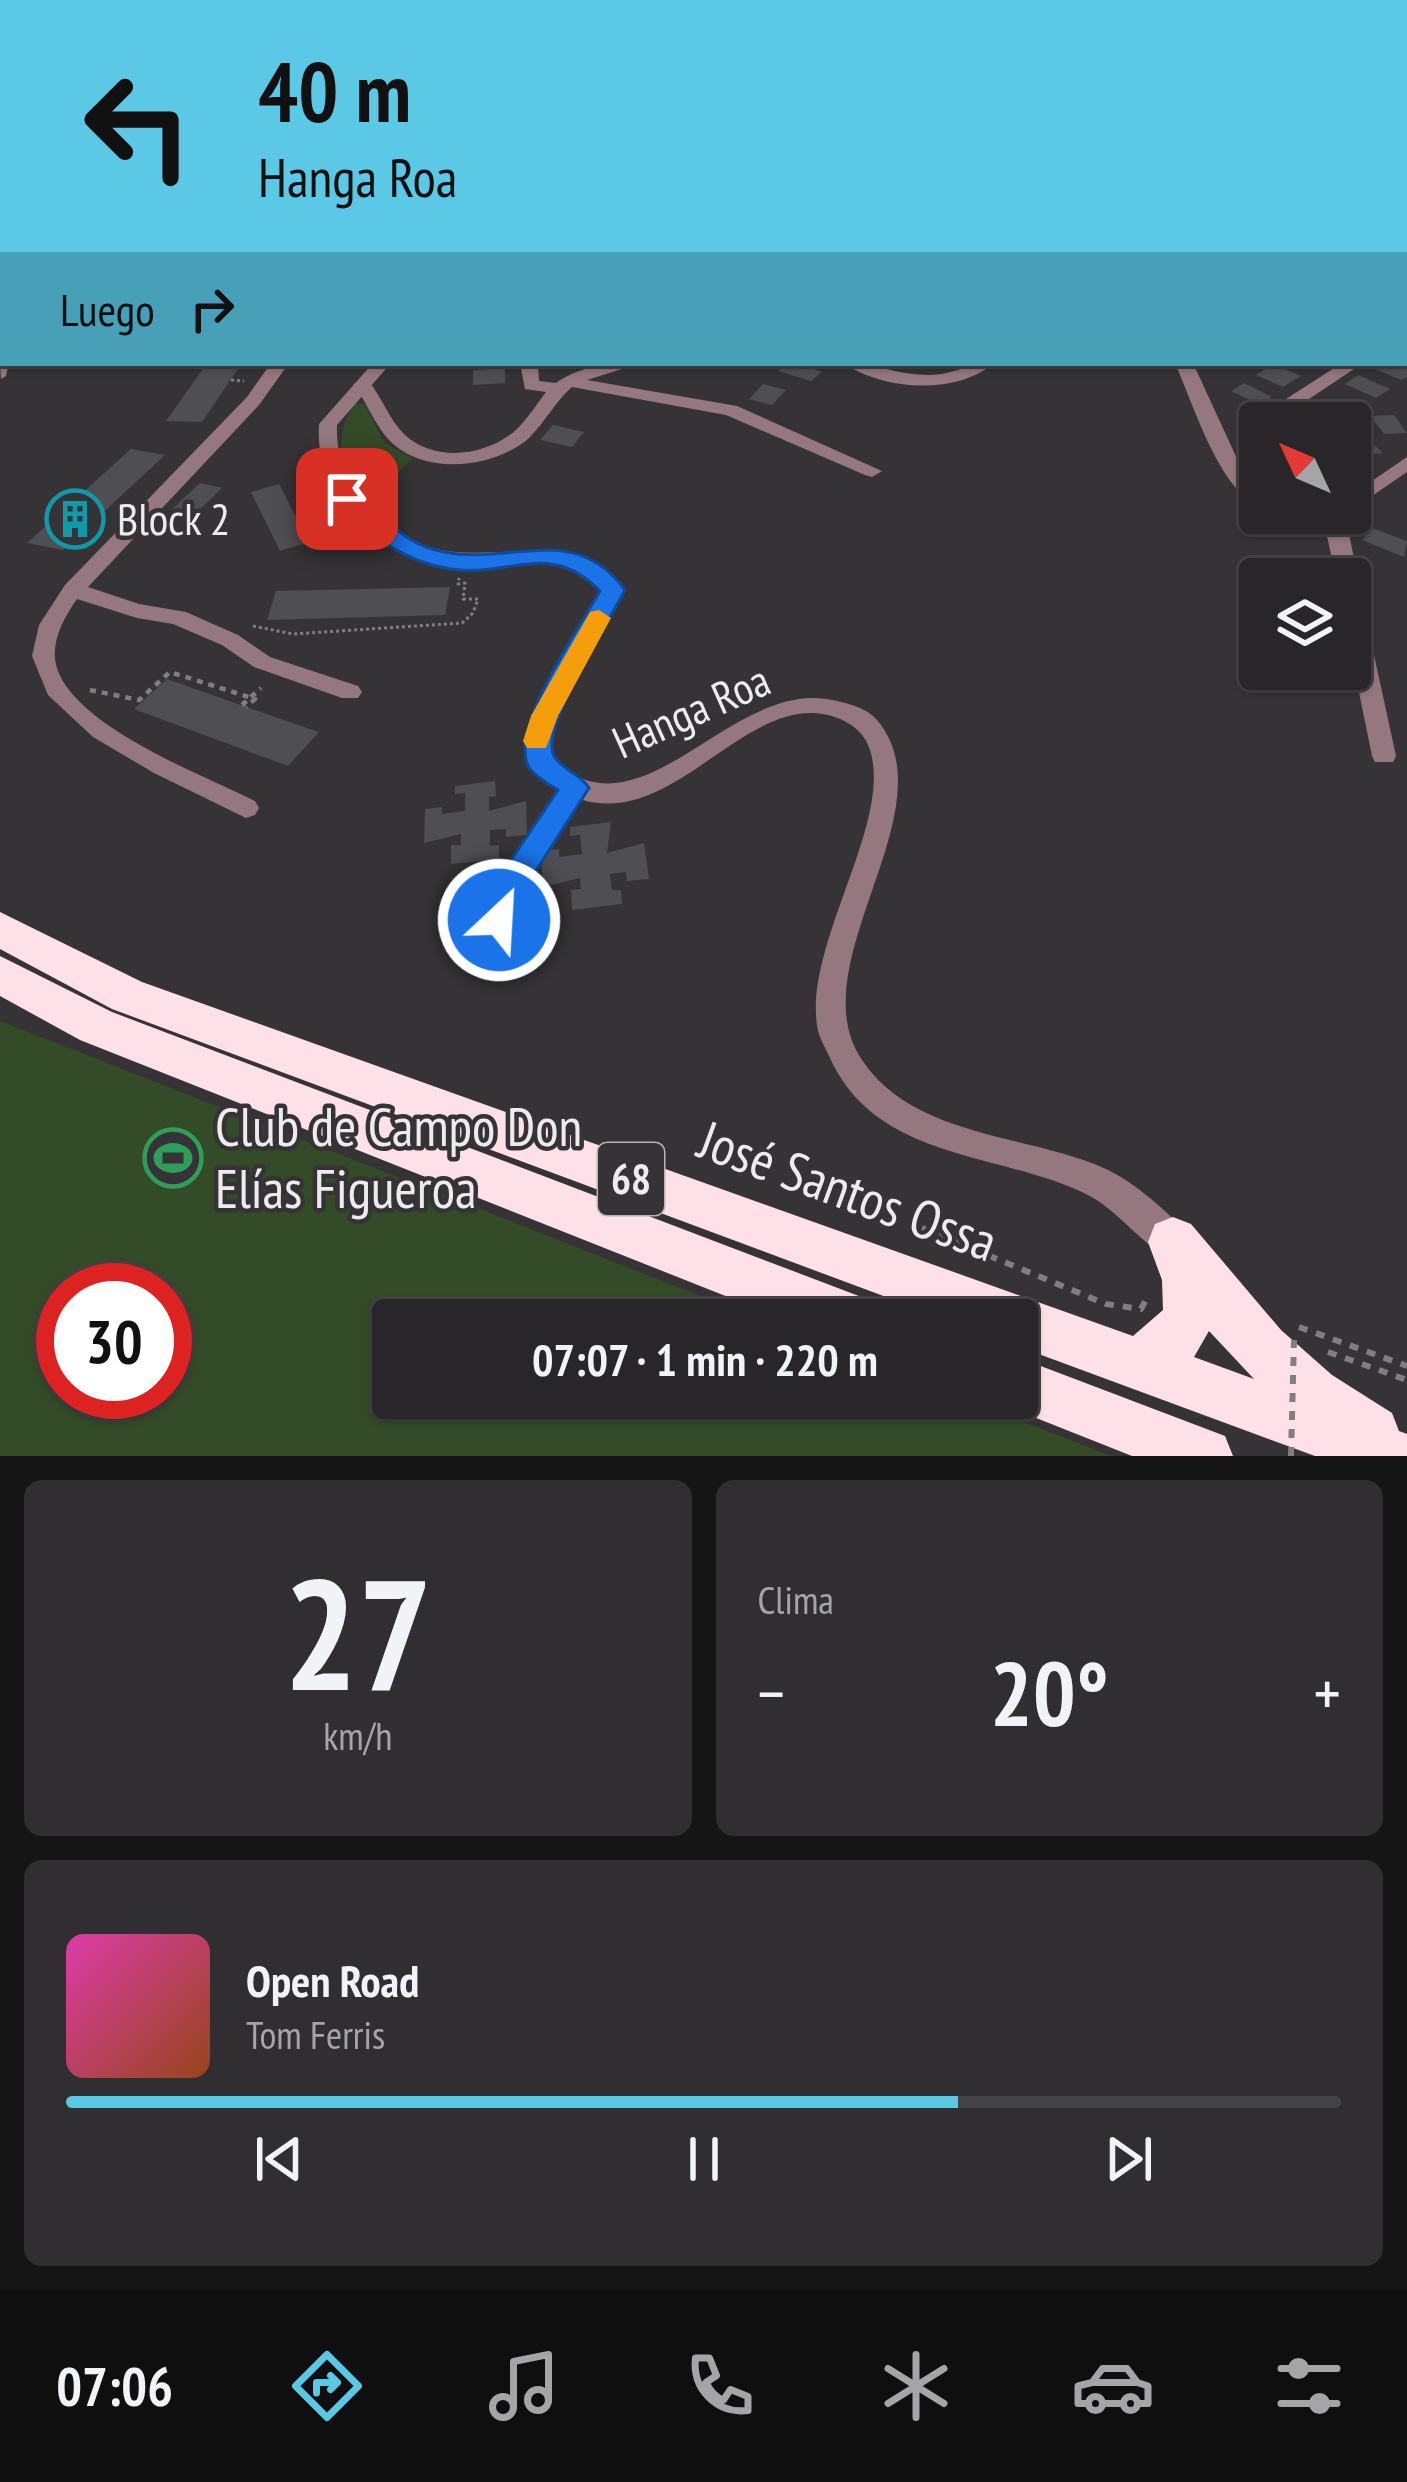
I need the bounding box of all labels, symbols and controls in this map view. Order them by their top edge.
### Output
text: 40 m [258,36,411,145]
icon: left [60,48,216,204]
text: Hanga Roa [258,142,457,212]
icon: right [179,276,245,342]
text: Luego [60,280,155,338]
north arrow [1239,402,1371,534]
map controls [1239,402,1371,690]
pin [296,448,398,550]
icon: arrive [314,466,380,532]
building icon: Block 2 [44,488,106,550]
place label: Block 2 [117,489,230,547]
button: layers [1239,558,1371,690]
street label: Hanga Roa [603,650,778,770]
position arrow [436,857,562,983]
place label: Club de Campo Don Elías Figueroa [215,1091,582,1223]
street label: José Santos Ossa [688,1103,1007,1276]
sports icon: Club de Campo Don Elías Figueroa [142,1127,204,1189]
road number: 68 [598,1143,664,1215]
speed limit sign: 30 [36,1263,192,1419]
text: 07:07 · 1 min · 220 m [532,1330,878,1388]
text: 27 [283,1531,432,1733]
text: Clima [758,1574,834,1625]
text: 20° [990,1634,1109,1751]
text: − [758,1650,785,1735]
text: + [1314,1650,1341,1735]
text: km/h [323,1710,392,1761]
text: Open Road [246,1951,419,2009]
text: Tom Ferris [246,2009,385,2060]
icon: previous [246,2126,312,2192]
icon: pause [671,2126,737,2192]
icon: next [1096,2126,1162,2192]
icon: directions [285,2344,369,2428]
icon: music [482,2344,566,2428]
icon: phone [678,2344,762,2428]
icon: climate [874,2344,958,2428]
icon: car [1071,2344,1155,2428]
icon: filters [1267,2344,1351,2428]
text: 07:06 [56,2351,173,2421]

